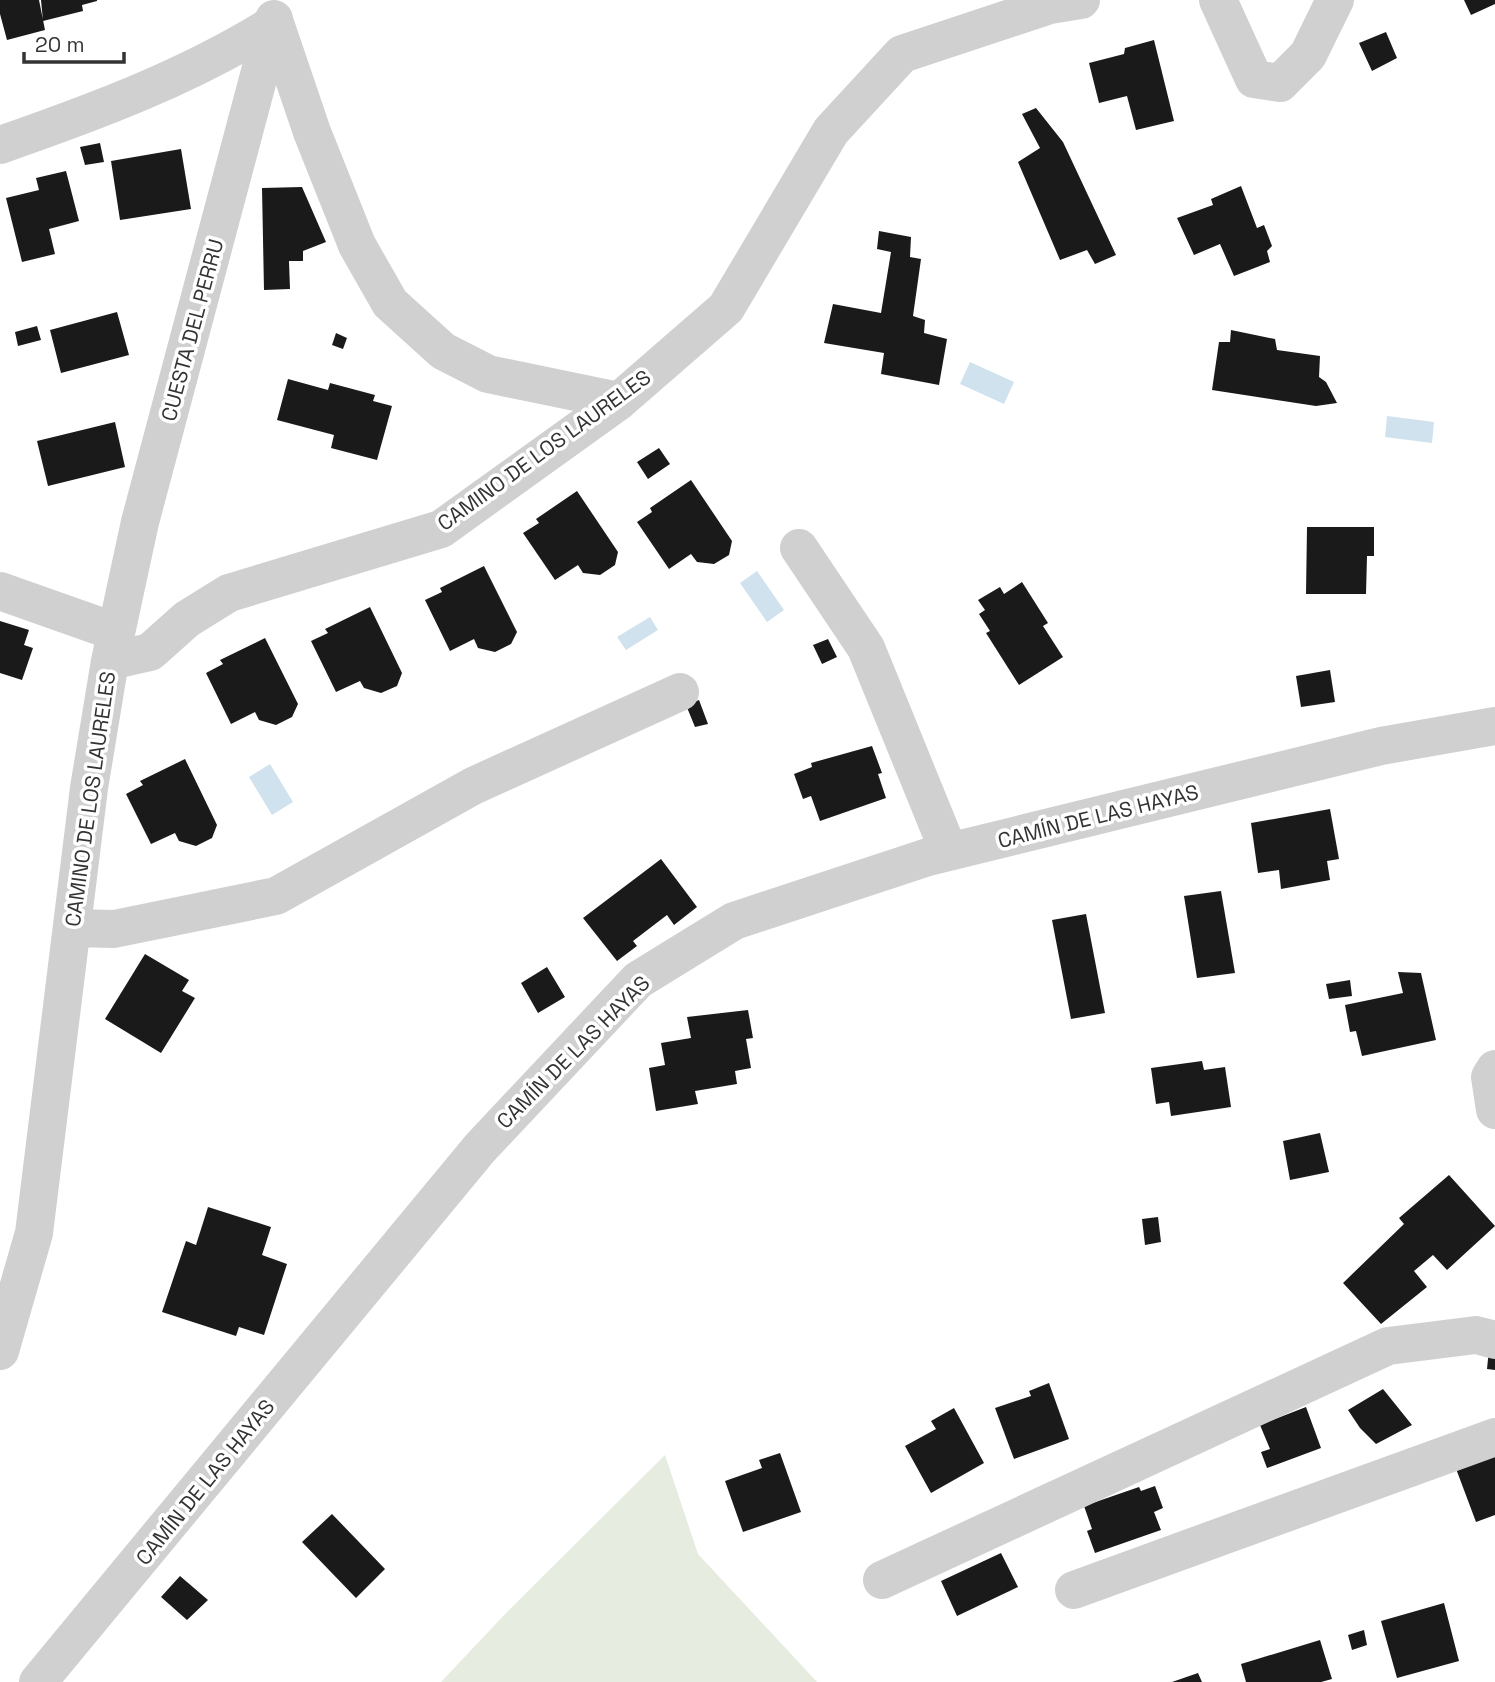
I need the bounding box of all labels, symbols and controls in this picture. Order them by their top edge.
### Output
scale bar [24,21,124,65]
text: 20 m [35,31,85,58]
street label: CUESTA DEL PERRU [155,236,229,424]
street label: CAMINO DE LOS LAURELES [432,363,656,537]
street label: CAMINO DE LOS LAURELES [59,670,121,928]
street label: CAMÍN DE LAS HAYAS [995,778,1201,854]
street label: CAMÍN DE LAS HAYAS [491,970,655,1134]
street label: CAMÍN DE LAS HAYAS [130,1393,280,1571]

